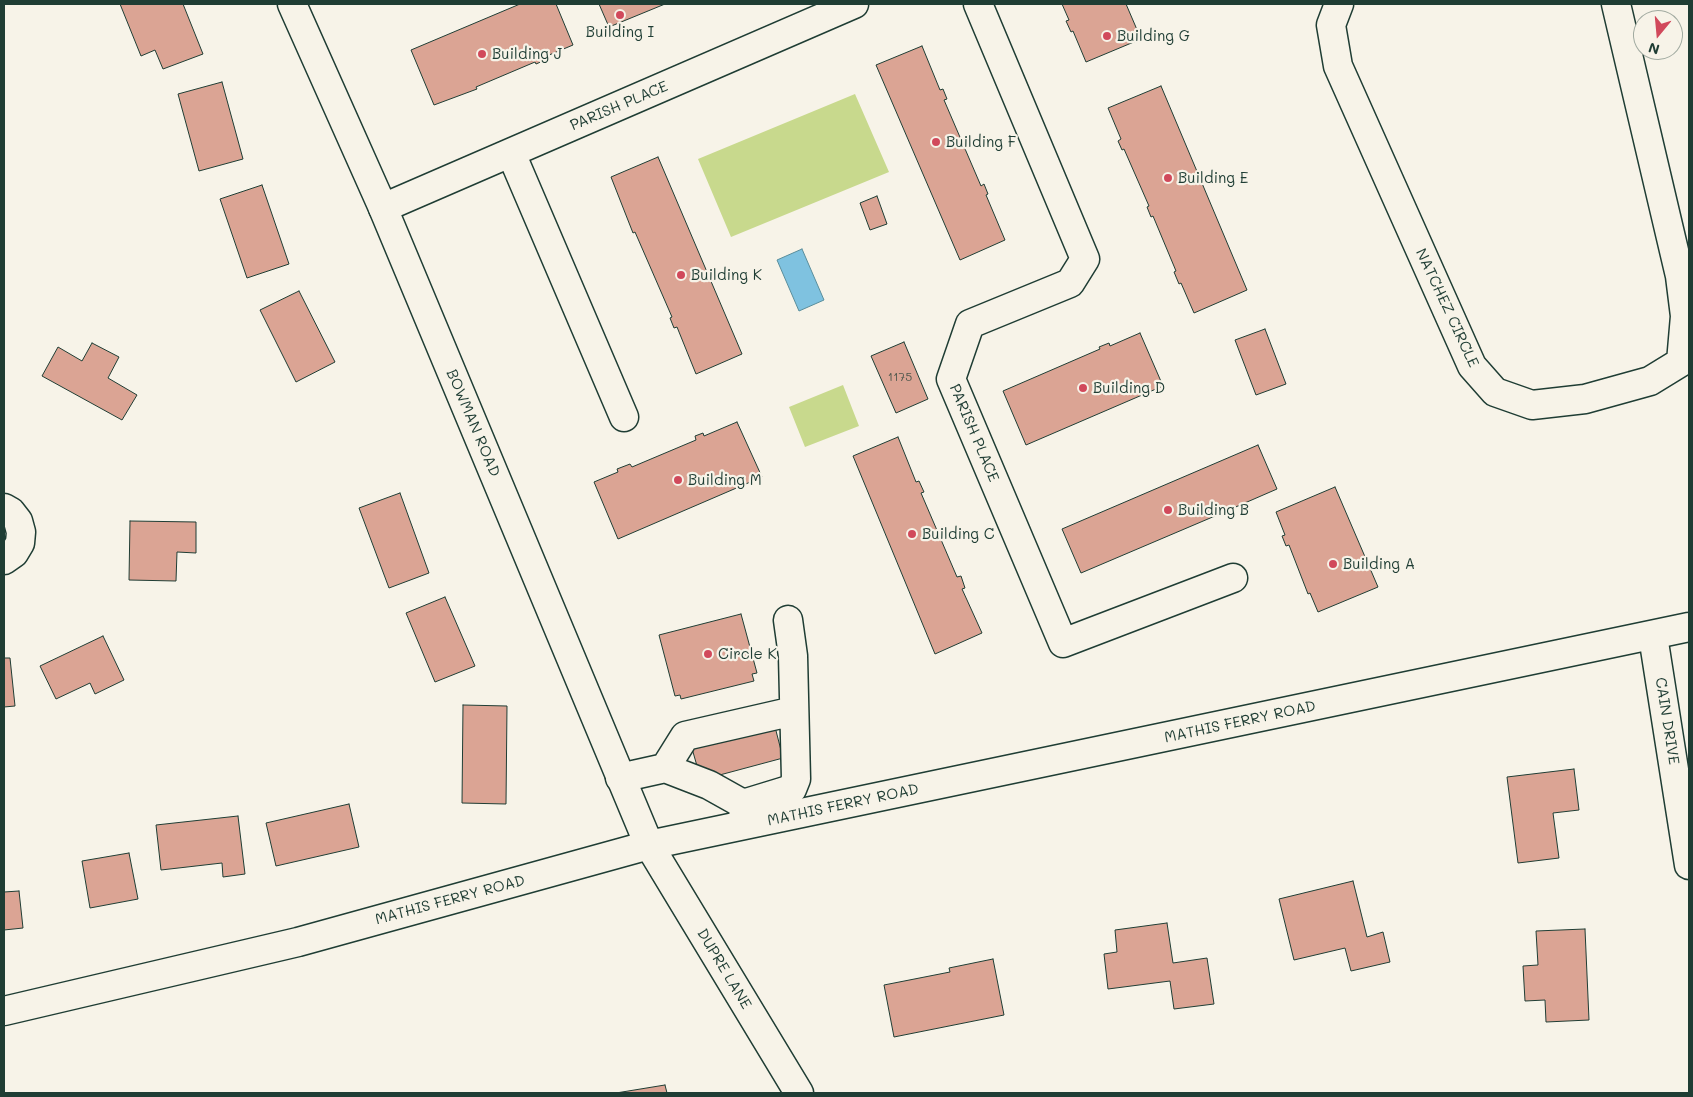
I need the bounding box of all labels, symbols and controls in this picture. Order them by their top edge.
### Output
marker: Building I [614,9,626,21]
north arrow [1633,10,1683,60]
place label: Building I [586,23,654,41]
place label: Building G [1117,27,1190,45]
marker: Building G [1101,30,1113,42]
text: N [1646,38,1662,60]
place label: Building J [492,45,562,63]
marker: Building J [476,48,488,60]
street label: PARISH PLACE [567,77,671,135]
place label: Building F [946,133,1016,151]
marker: Building F [930,136,942,148]
place label: Building E [1178,169,1248,187]
marker: Building E [1162,172,1174,184]
street label: NATCHEZ CIRCLE [1412,246,1482,370]
place label: Building K [691,266,762,284]
marker: Building K [675,269,687,281]
street label: BOWMAN ROAD [442,367,504,479]
house number: 1175 [888,370,912,384]
place label: Building D [1093,379,1165,397]
street label: PARISH PLACE [945,381,1003,485]
marker: Building D [1077,382,1089,394]
place label: Building M [688,471,762,489]
marker: Building M [672,474,684,486]
place label: Building B [1178,501,1249,519]
marker: Building B [1162,504,1174,516]
place label: Building C [922,525,994,543]
marker: Building C [906,528,918,540]
place label: Building A [1343,555,1415,573]
marker: Building A [1327,558,1339,570]
place label: Circle K [718,645,777,663]
marker: Circle K [702,648,714,660]
street label: CAIN DRIVE [1651,676,1683,766]
street label: MATHIS FERRY ROAD [1163,697,1317,747]
street label: MATHIS FERRY ROAD [766,780,920,830]
street label: MATHIS FERRY ROAD [373,871,527,929]
street label: DUPRE LANE [693,926,755,1012]

